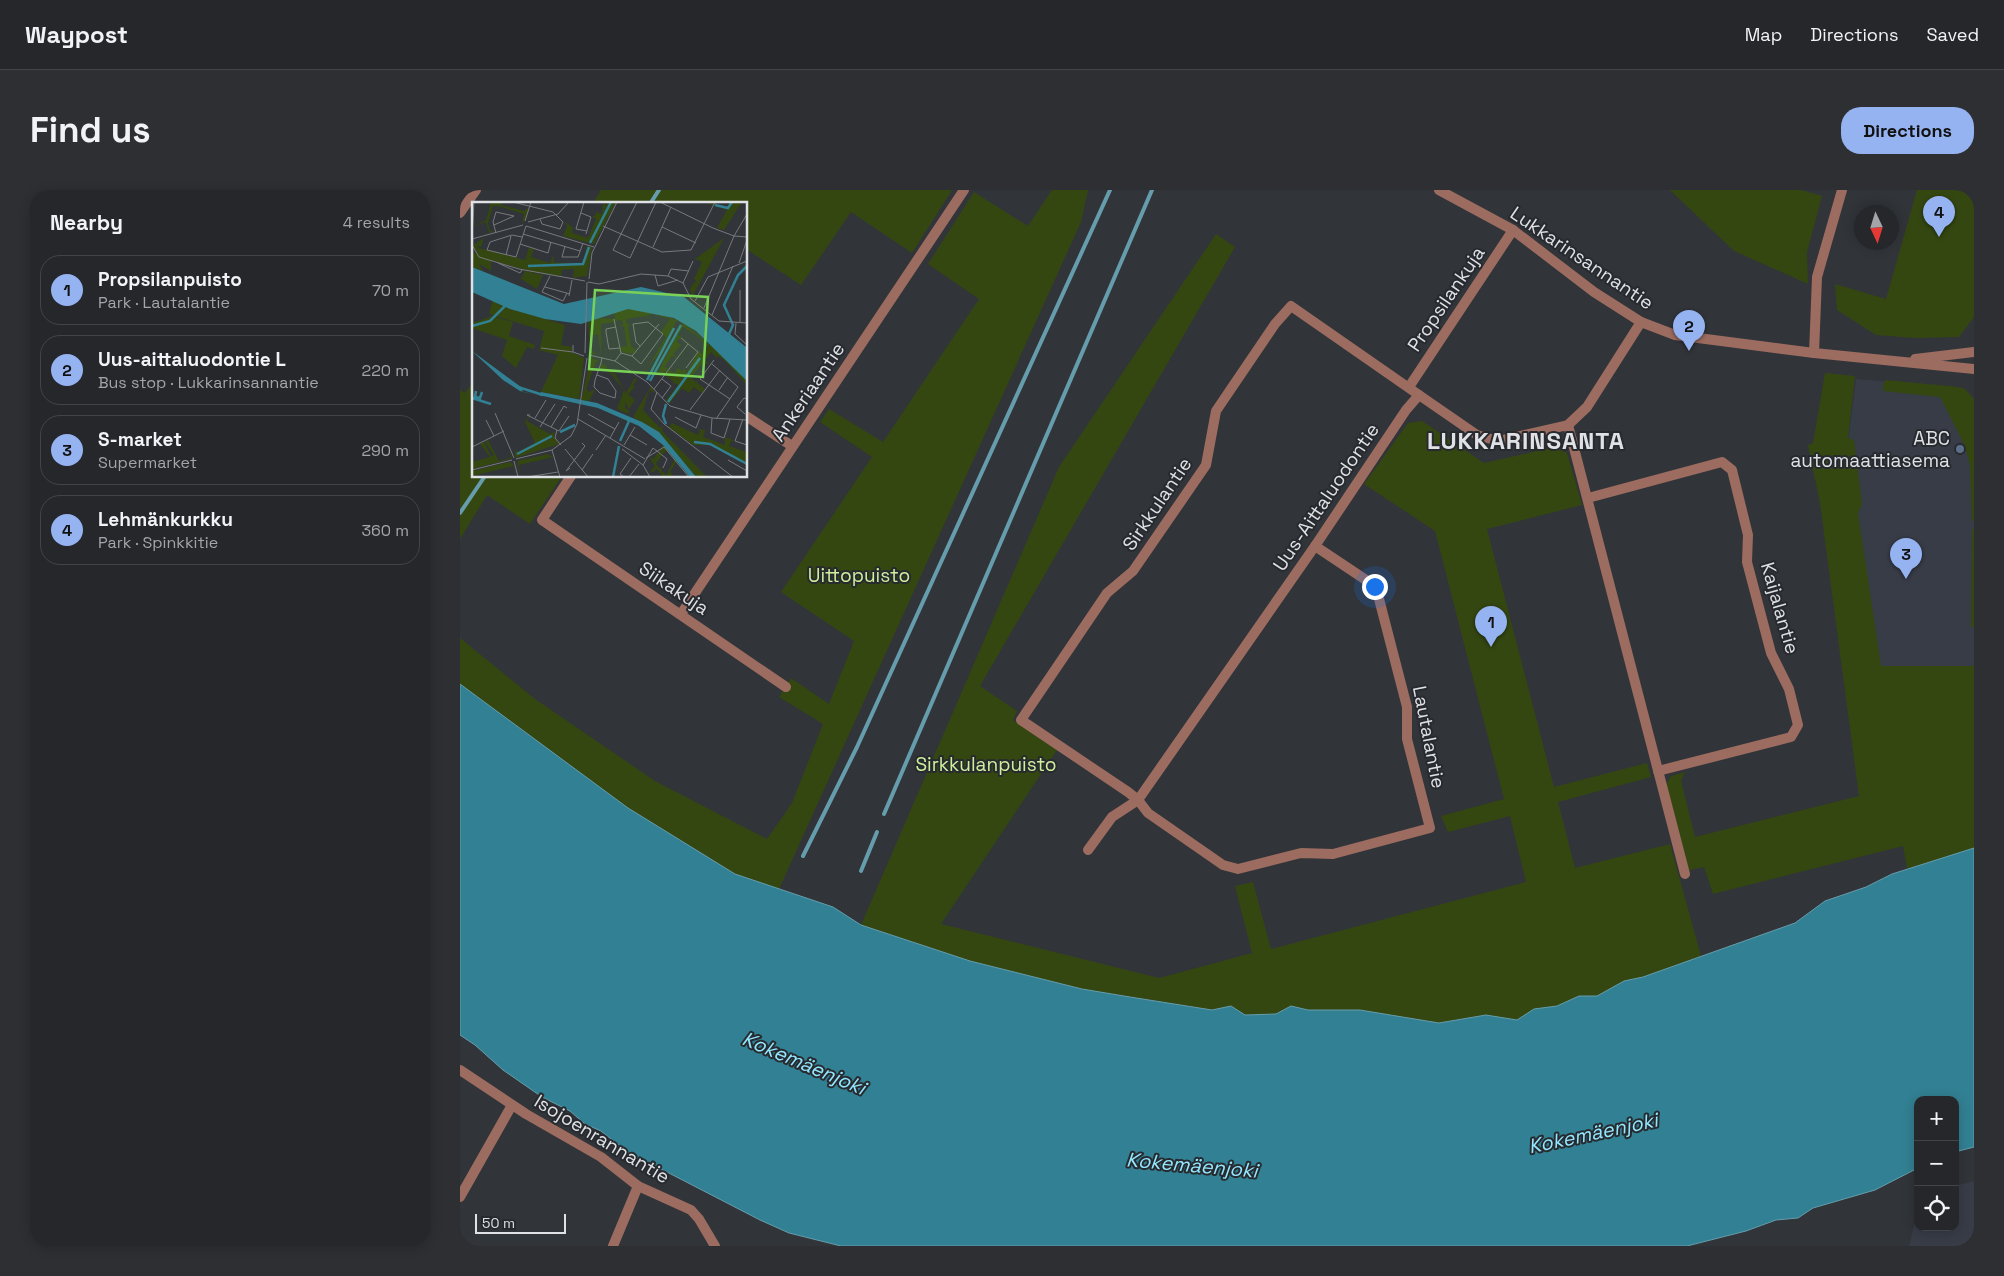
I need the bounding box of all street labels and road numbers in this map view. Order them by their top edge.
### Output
street label: Lukkarinsannantie [1506,201,1658,315]
street label: Propsilankuja [1402,242,1490,356]
street label: Ankeriaantie [766,338,850,446]
street label: Uus-Aittaluodontie [1267,418,1385,576]
street label: Sirkkulantie [1117,453,1197,555]
street label: Siikakuja [634,555,714,621]
street label: Kaijalantie [1755,559,1805,657]
street label: Lautalantie [1407,684,1451,790]
street label: Isojoenrannantie [530,1089,674,1189]

